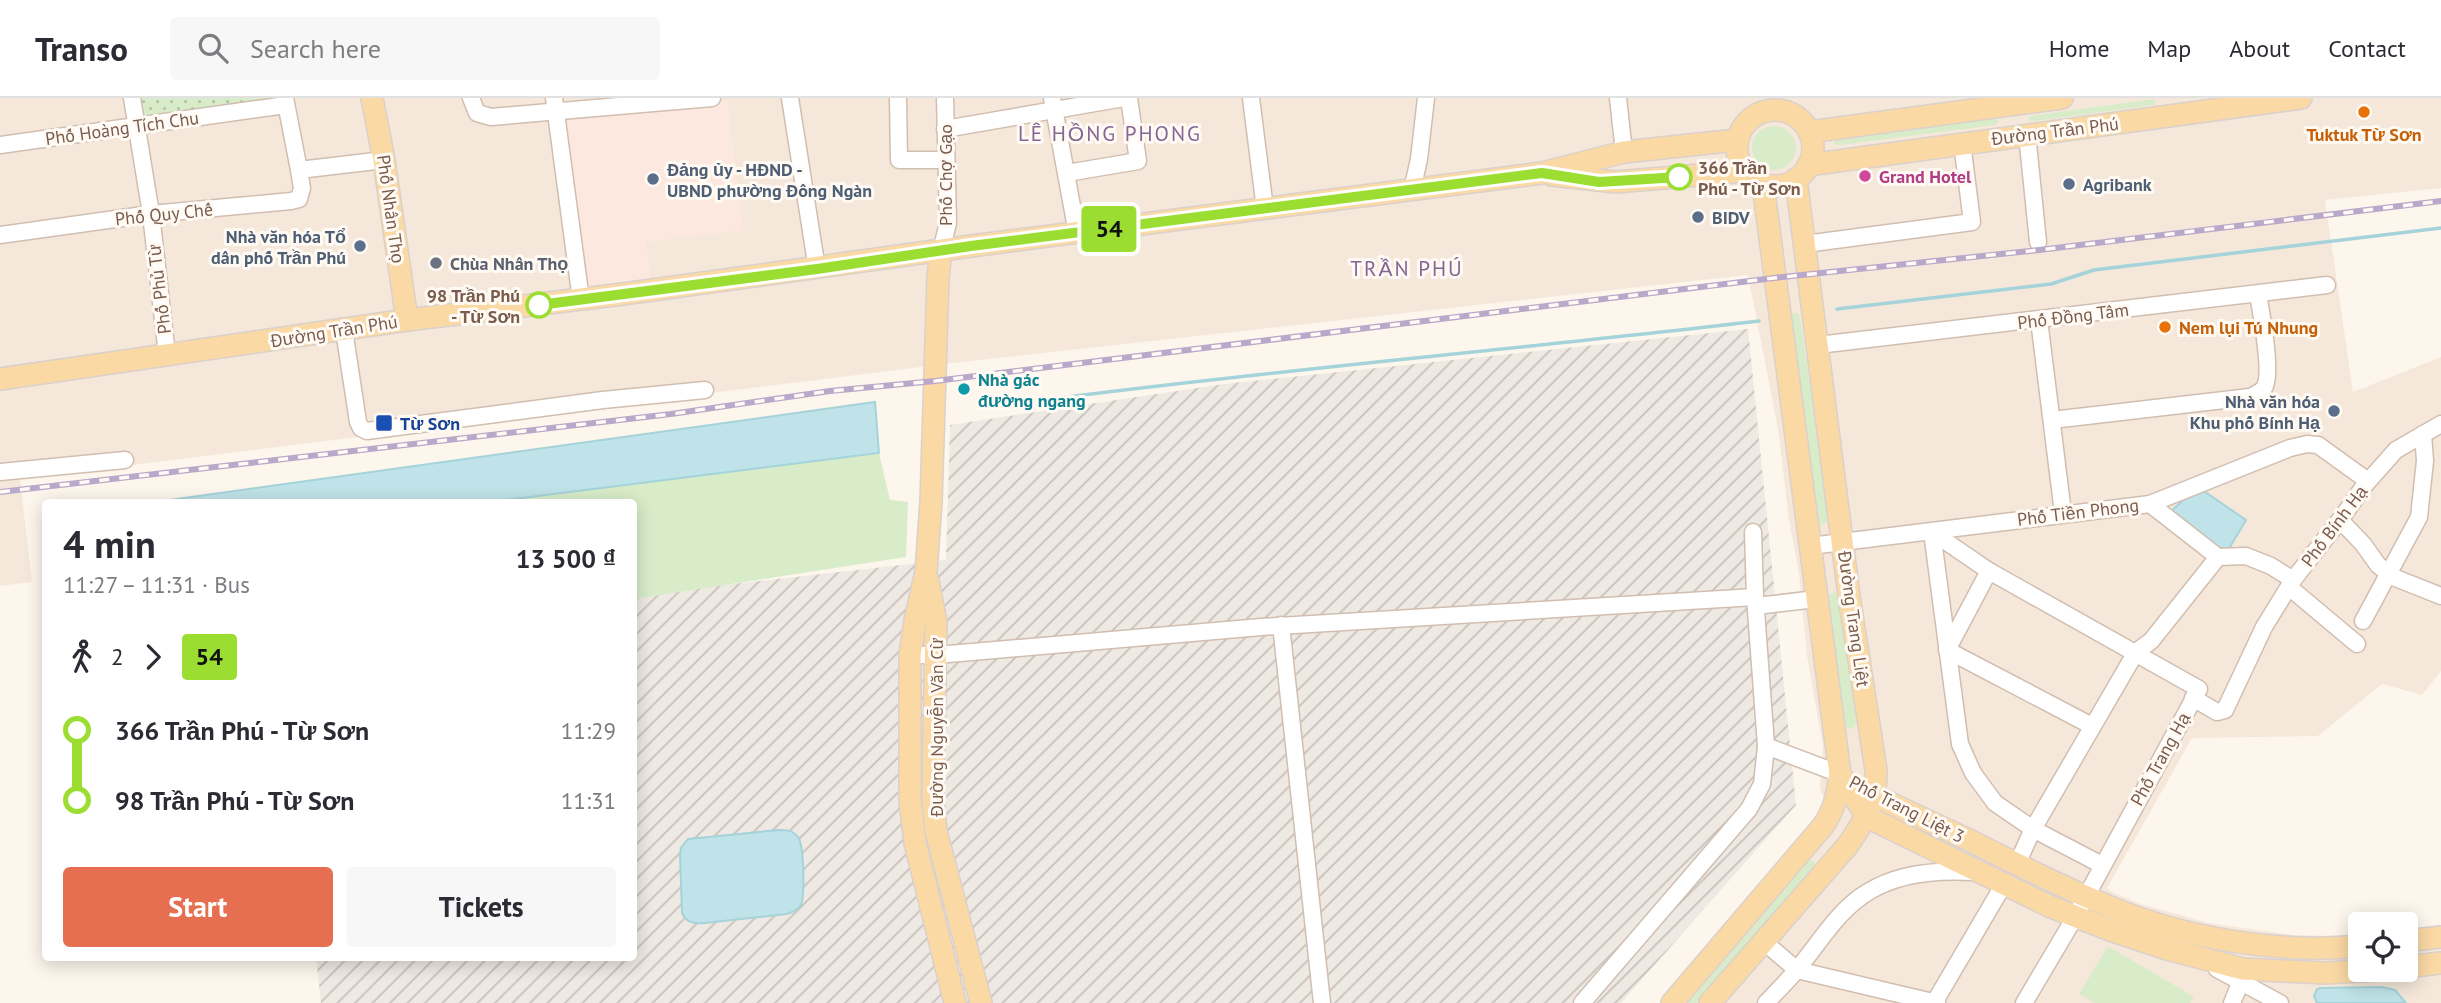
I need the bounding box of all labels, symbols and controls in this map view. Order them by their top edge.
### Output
search box [170,17,660,80]
text: Transo [35,27,128,70]
icon: search [194,29,232,67]
text: Search here [250,32,381,65]
text: Home [2049,33,2109,64]
text: Map [2147,33,2191,64]
text: About [2229,33,2290,64]
text: Contact [2328,33,2406,64]
marker: Tuktuk Từ Sơn [2356,104,2372,120]
street label: Phố Hoàng Tích Chu [44,106,200,150]
street label: Đường Trần Phú [1989,112,2120,150]
district label: LÊ HỒNG PHONG [1018,120,1202,147]
place label: Tuktuk Từ Sơn [2307,123,2422,146]
street label: Phố Chợ Gạo [934,124,957,226]
street label: Phố Nhân Thọ [372,153,410,265]
place label: 366 Trần Phú - Từ Sơn [1698,156,1800,200]
place label: Đảng ủy - HĐND - UBND phường Đông Ngàn [666,158,872,202]
marker: 366 Trần Phú - Từ Sơn [1666,164,1692,190]
place label: Grand Hotel [1879,165,1972,188]
marker: Grand Hotel [1857,168,1873,184]
marker: Đảng ủy - HĐND - UBND phường Đông Ngàn [645,171,661,187]
place label: Agribank [2083,173,2152,196]
marker: Agribank [2061,176,2077,192]
street label: Phố Quy Chế [114,197,214,231]
line badge: 54 [1078,206,1140,252]
place label: BIDV [1712,206,1750,229]
marker: BIDV [1690,209,1706,225]
text: 54 [1095,213,1123,244]
place label: Nhà văn hóa Tổ dân phố Trần Phú [211,225,346,269]
marker: Nhà văn hóa Tổ dân phố Trần Phú [352,238,368,254]
street label: Phố Phủ Từ [142,243,176,335]
place label: Chùa Nhân Thọ [450,252,568,275]
marker: Chùa Nhân Thọ [428,255,444,271]
district label: TRẦN PHÚ [1350,255,1464,282]
place label: 98 Trần Phú - Từ Sơn [427,284,520,328]
marker: 98 Trần Phú - Từ Sơn [526,292,552,318]
street label: Phố Đồng Tâm [2016,298,2130,334]
street label: Đường Trần Phú [268,310,399,353]
place label: Nem lụi Tú Nhung [2179,316,2318,339]
marker: Nem lụi Tú Nhung [2157,319,2173,335]
place label: Nhà gác đường ngang [978,368,1086,412]
marker: Nhà gác đường ngang [956,381,972,397]
place label: Nhà văn hóa Khu phố Bính Hạ [2190,390,2321,434]
marker: Nhà văn hóa Khu phố Bính Hạ [2326,403,2342,419]
place label: Từ Sơn [400,412,460,435]
marker: Từ Sơn [374,413,394,433]
street label: Phố Bính Hạ [2296,480,2373,571]
street label: Phố Tiền Phong [2016,493,2140,531]
text: 4 min [63,519,156,568]
text: 13 500 ₫ [516,542,616,575]
street label: Đường Trang Liệt [1833,548,1875,689]
text: 11:27 – 11:31 · Bus [63,570,250,599]
street label: Đường Nguyễn Văn Cừ [925,637,948,818]
icon: walk [63,638,101,676]
icon: forward [134,638,172,676]
text: 54 [196,641,223,672]
text: 2 [111,642,124,671]
street label: Phố Trang Hạ [2125,707,2196,810]
text: 366 Trần Phú - Từ Sơn [115,714,369,747]
text: 11:29 [561,716,616,745]
street label: Phố Trang Liệt 3 [1846,770,1968,848]
text: 98 Trần Phú - Từ Sơn [115,784,355,817]
text: 11:31 [561,786,616,815]
button: Start [63,867,333,947]
button: Tickets [347,867,616,947]
map controls [2348,912,2418,982]
button: locate [2348,912,2418,982]

